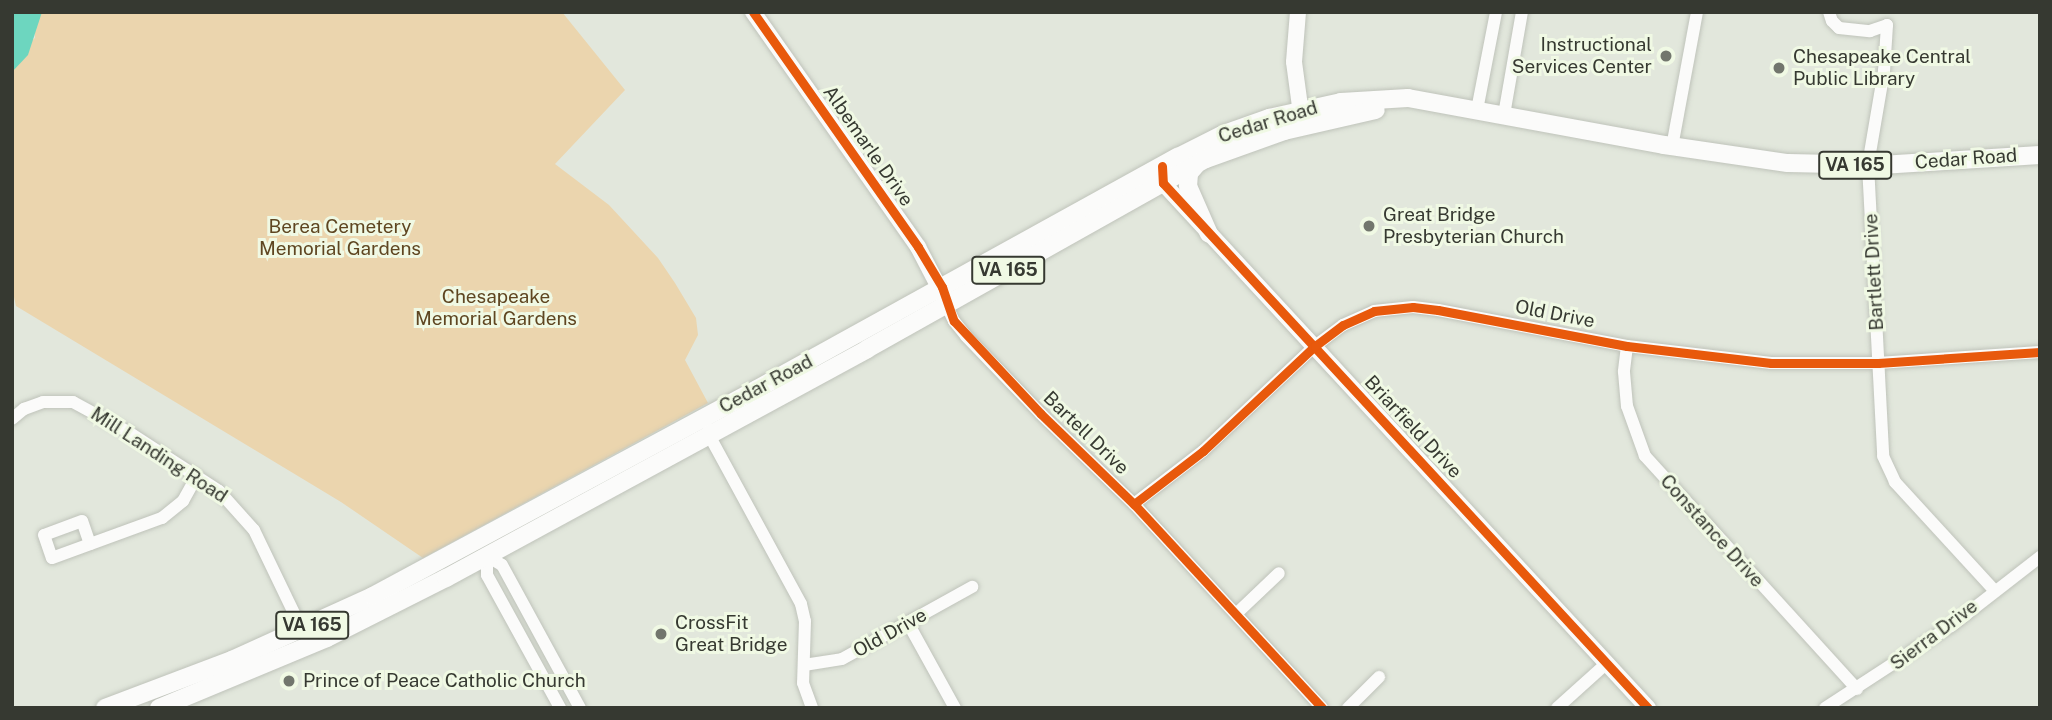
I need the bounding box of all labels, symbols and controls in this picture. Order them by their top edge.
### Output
place label: Instructional Services Center [1512,34,1652,78]
place label: Chesapeake Central Public Library [1793,46,1971,90]
marker: Instructional Services Center [1658,48,1674,64]
marker: Chesapeake Central Public Library [1771,60,1787,76]
street label: Albemarle Drive [818,81,918,211]
street label: Cedar Road [1216,96,1320,148]
street label: Cedar Road [1914,144,2018,174]
road number: VA 165 [1816,150,1894,180]
place label: Great Bridge Presbyterian Church [1383,204,1564,248]
street label: Bartlett Drive [1860,213,1888,331]
park label: Berea Cemetery Memorial Gardens [259,216,421,260]
marker: Great Bridge Presbyterian Church [1361,218,1377,234]
road number: VA 165 [970,256,1046,284]
park label: Chesapeake Memorial Gardens [415,286,577,330]
street label: Old Drive [1513,295,1597,333]
street label: Cedar Road [715,350,817,418]
street label: Briarfield Drive [1360,371,1466,483]
street label: Bartell Drive [1039,387,1133,479]
street label: Mill Landing Road [86,402,232,508]
street label: Constance Drive [1655,470,1769,592]
street label: Sierra Drive [1886,595,1982,675]
street label: Old Drive [849,604,931,662]
road number: VA 165 [274,610,350,640]
place label: CrossFit Great Bridge [675,612,787,656]
marker: CrossFit Great Bridge [653,626,669,642]
place label: Prince of Peace Catholic Church [303,670,586,692]
marker: Prince of Peace Catholic Church [281,673,297,689]

